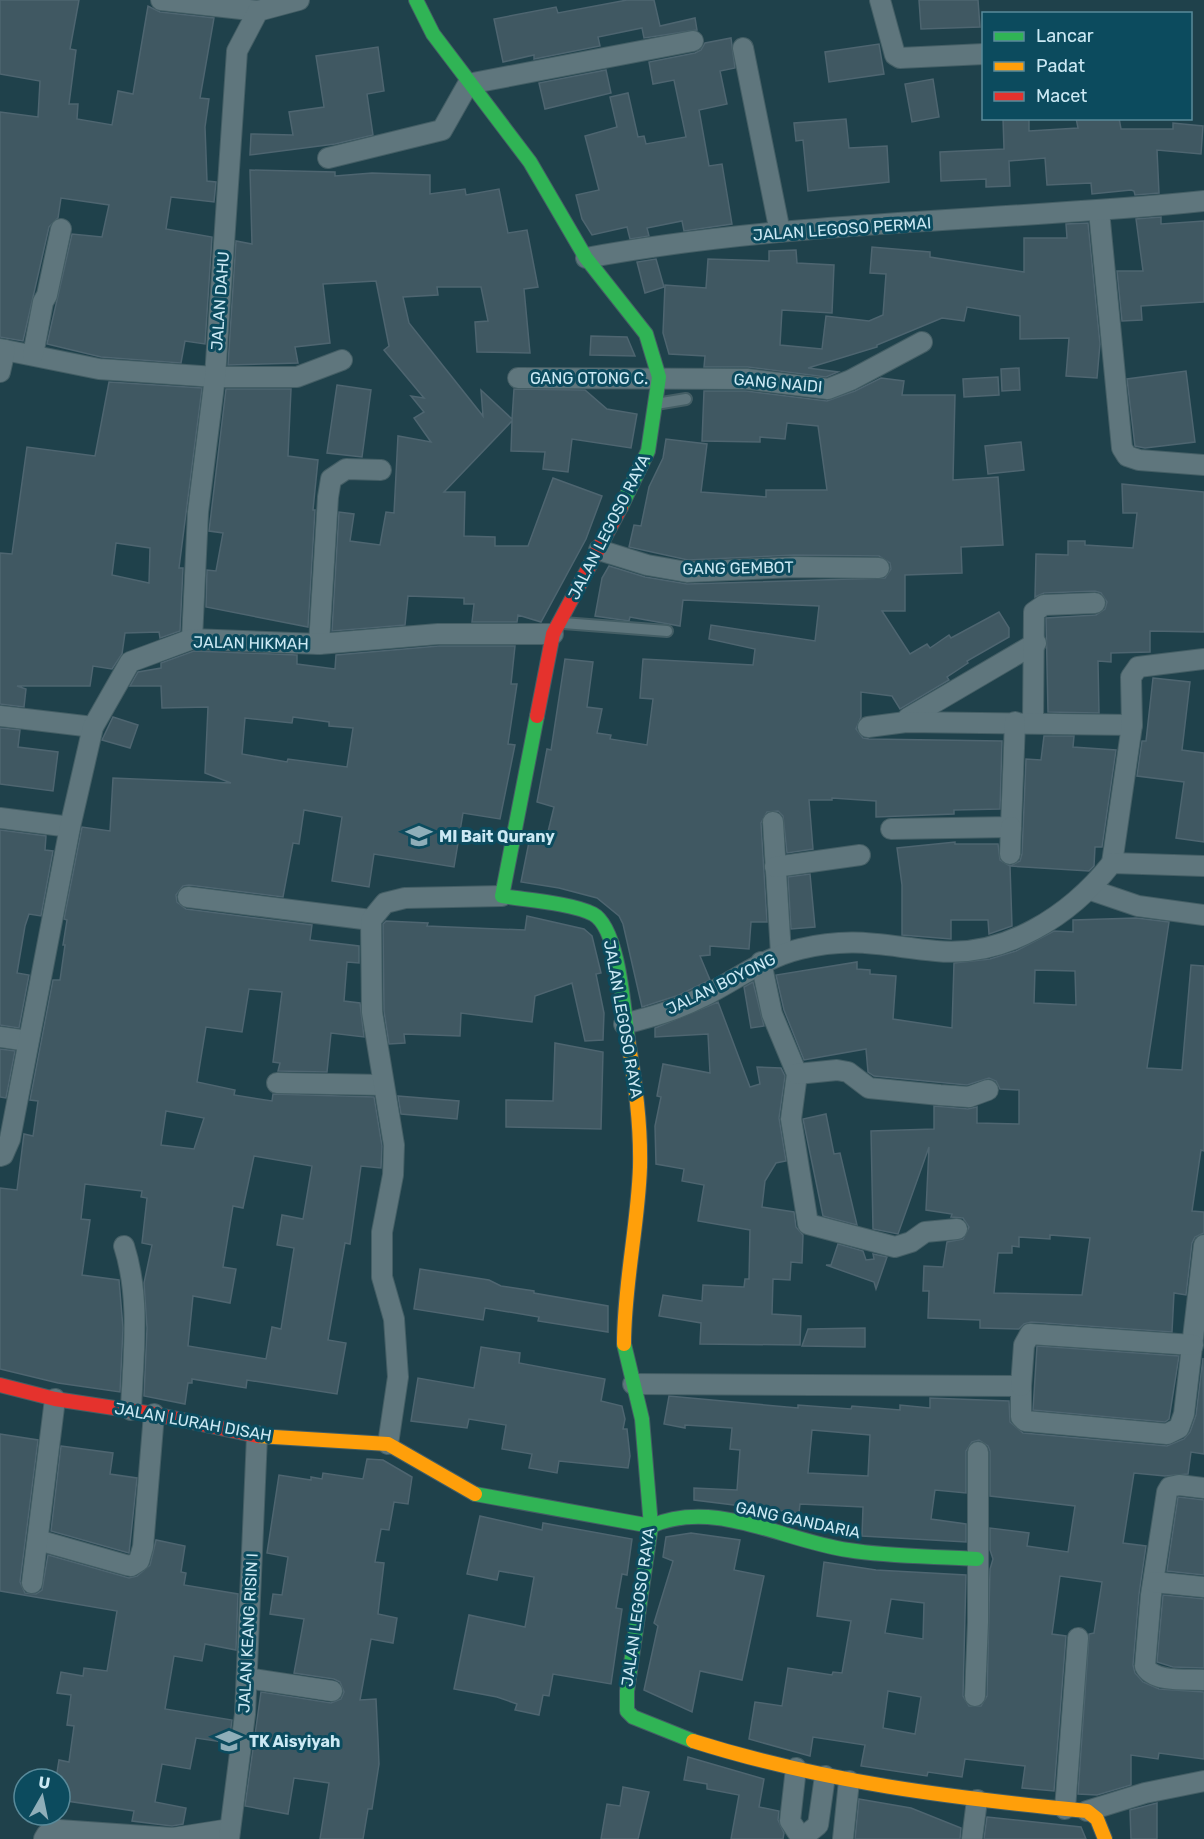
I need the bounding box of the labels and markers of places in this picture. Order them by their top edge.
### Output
school or university icon: MI Bait Qurany [404,821,434,851]
place label: MI Bait Qurany [439,827,555,846]
school or university icon: TK Aisyiyah [214,1726,244,1756]
place label: TK Aisyiyah [249,1732,340,1751]

